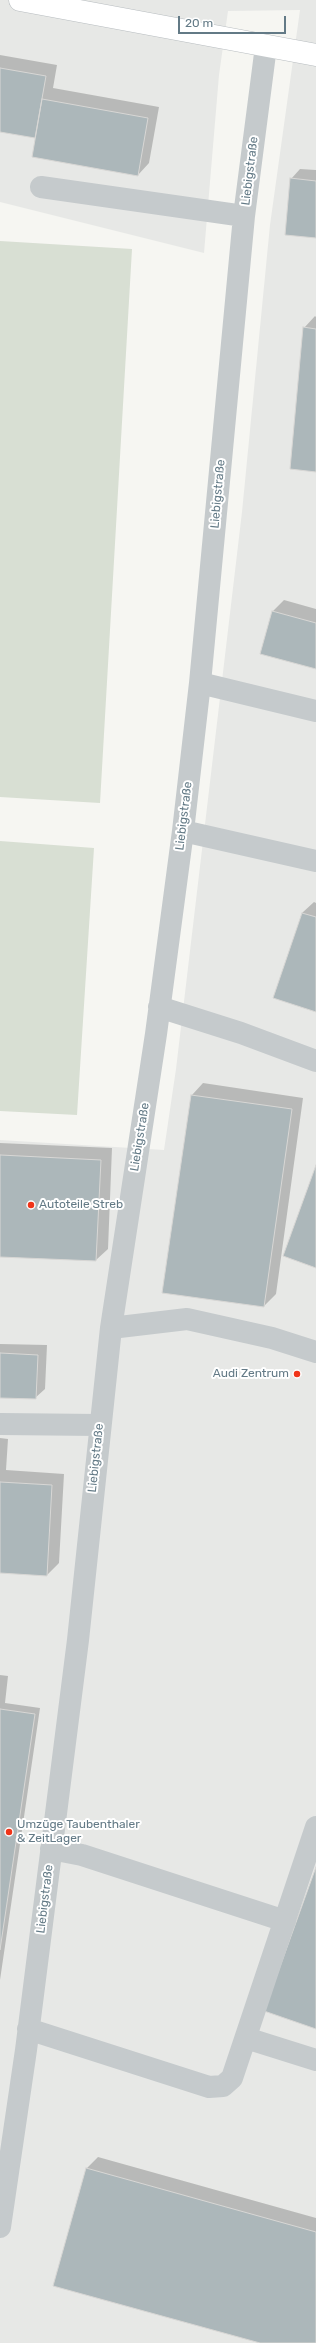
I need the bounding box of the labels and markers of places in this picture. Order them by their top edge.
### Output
place label: Autoteile Streb [39,1198,123,1212]
marker: Autoteile Streb [26,1200,36,1210]
place label: Audi Zentrum [213,1367,289,1381]
marker: Audi Zentrum [292,1369,302,1379]
place label: Umzüge Taubenthaler & ZeitLager [17,1818,140,1846]
marker: Umzüge Taubenthaler & ZeitLager [4,1827,14,1837]

